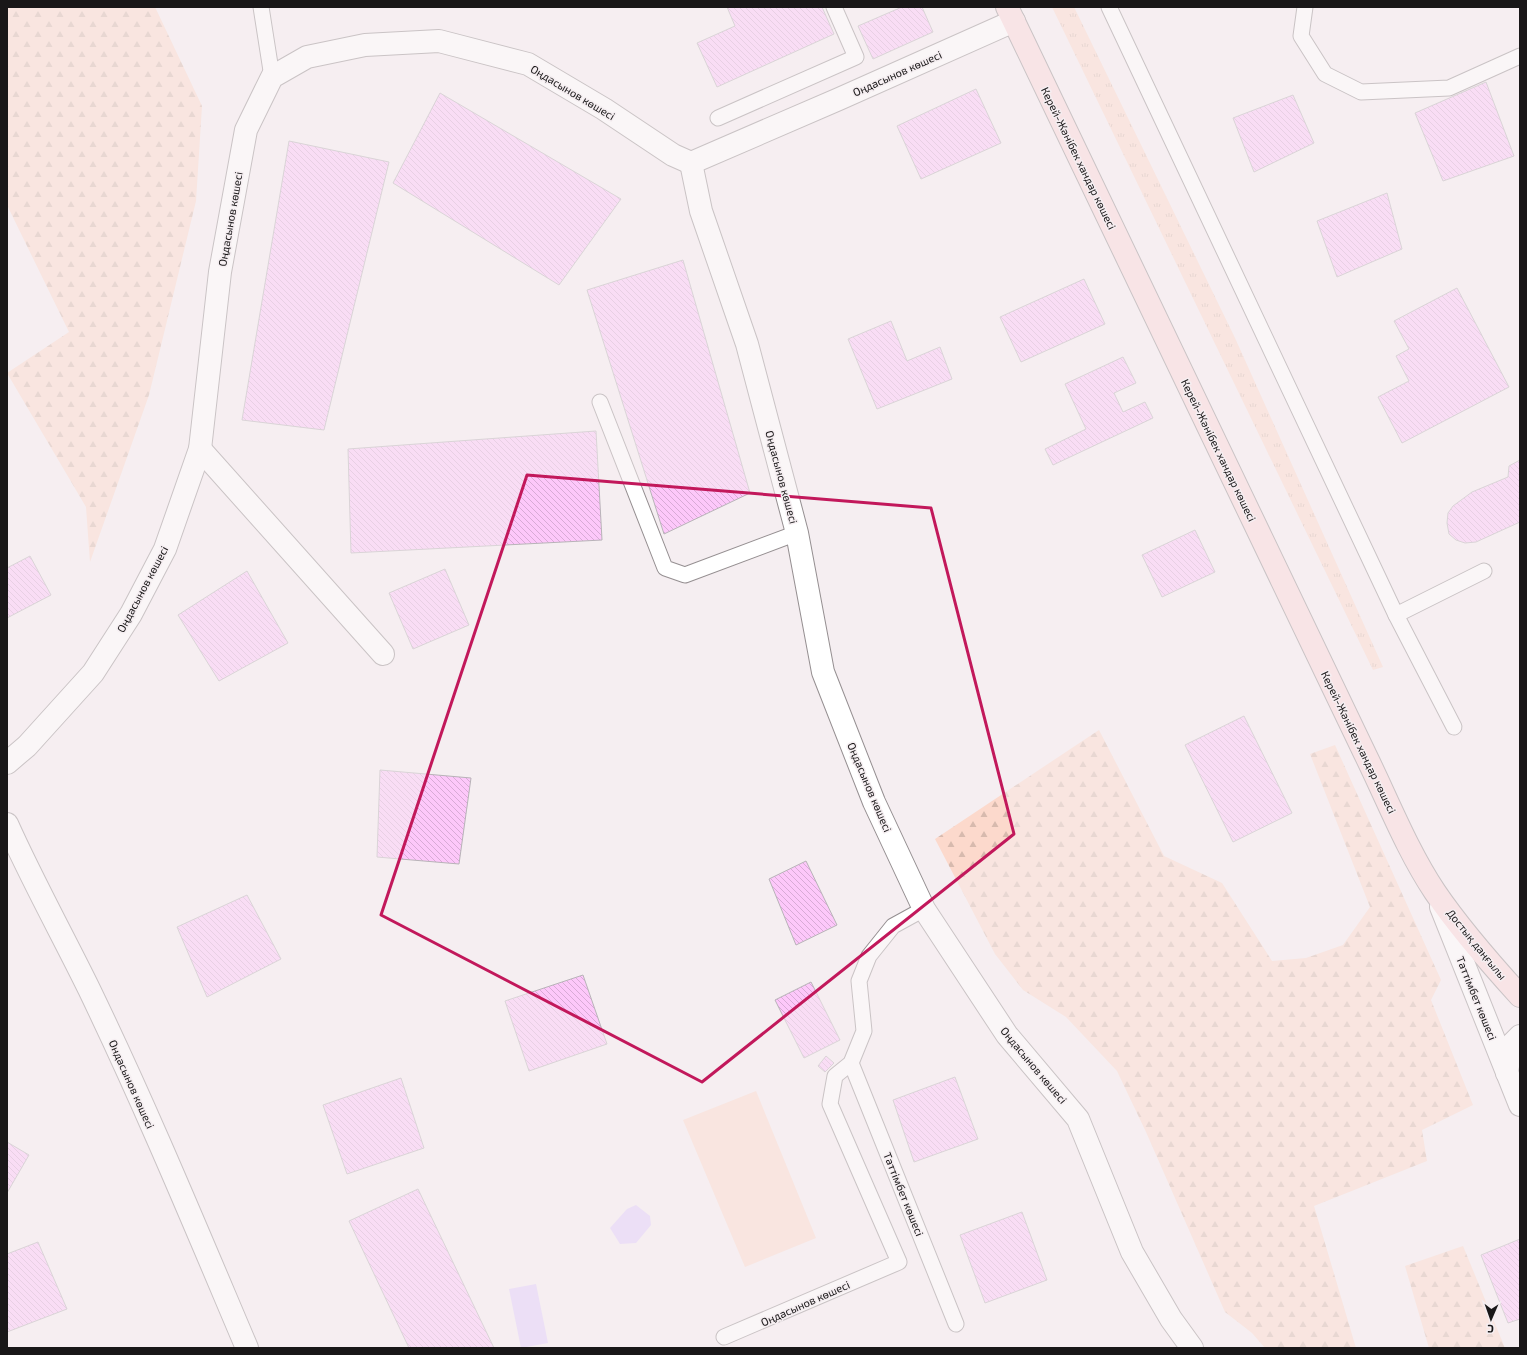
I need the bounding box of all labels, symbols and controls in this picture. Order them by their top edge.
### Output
street label: Оңдасынов көшесі [850,48,944,98]
street label: Оңдасынов көшесі [529,62,617,122]
street label: Керей-Жәнібек хандар көшесі [1039,85,1119,231]
street label: Оңдасынов көшесі [215,171,245,267]
street label: Керей-Жәнібек хандар көшесі [1179,377,1259,523]
street label: Оңдасынов көшесі [763,429,801,525]
street label: Оңдасынов көшесі [114,544,170,634]
street label: Керей-Жәнібек хандар көшесі [1319,669,1399,815]
street label: Оңдасынов көшесі [845,740,895,834]
street label: Достық даңғылы [1444,906,1510,982]
street label: Таттімбет көшесі [1454,954,1500,1042]
street label: Оңдасынов көшесі [998,1024,1070,1106]
street label: Ондасынов көшесі [107,1038,157,1130]
street label: Таттімбет көшесі [881,1150,927,1238]
street label: Оңдасынов көшесі [758,1278,852,1328]
north arrow [1471,1299,1511,1339]
text: С [1487,1323,1494,1336]

